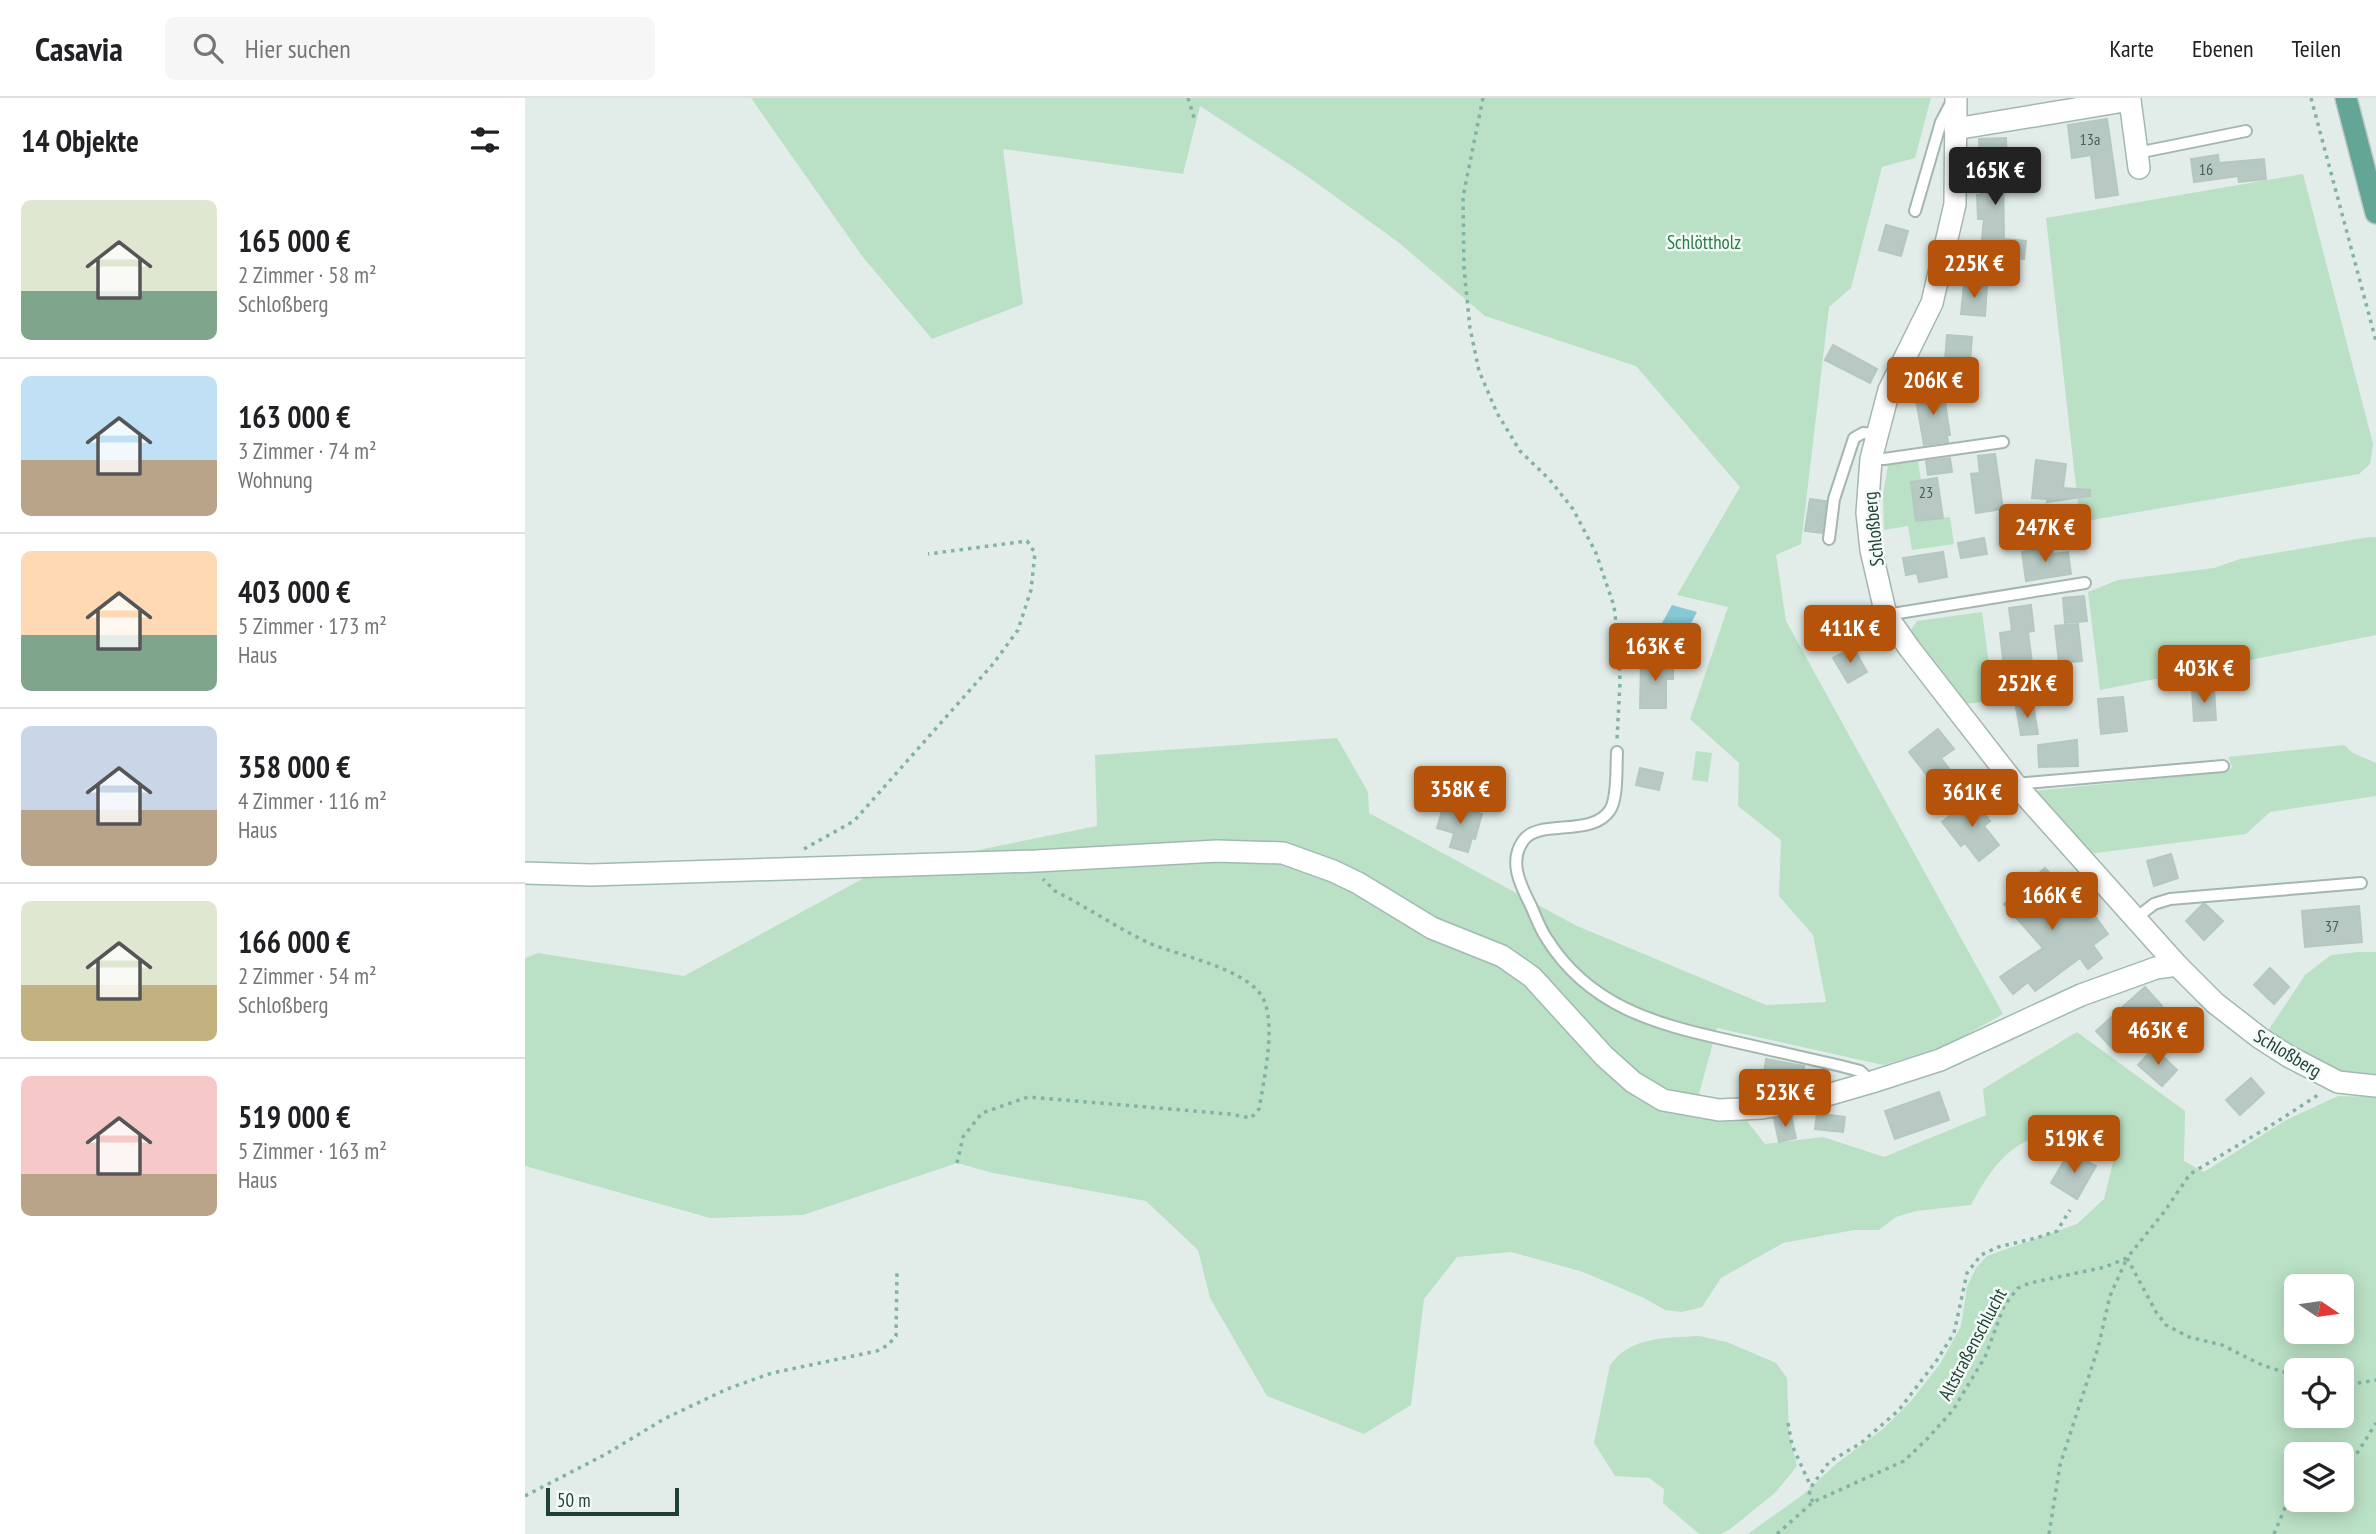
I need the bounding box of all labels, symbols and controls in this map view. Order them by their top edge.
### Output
search box [165,17,655,80]
text: Casavia [35,27,123,70]
icon: search [189,29,227,67]
text: Hier suchen [245,32,351,65]
text: Karte [2110,33,2154,64]
text: Ebenen [2192,33,2254,64]
text: Teilen [2292,33,2341,64]
text: 14 Objekte [21,121,139,160]
icon: filters [466,121,504,159]
house number: 13a [2080,129,2100,149]
pin: 165K € [1938,148,2052,207]
text: 165K € [1965,155,2025,184]
house number: 16 [2199,159,2213,179]
text: 165 000 € [238,221,351,260]
icon: home [77,228,161,312]
park label: Schlöttholz [1667,230,1741,254]
pin: 225K € [1917,240,2031,300]
text: 225K € [1944,248,2004,277]
text: 2 Zimmer · 58 m² [238,260,376,289]
text: Schloßberg [238,289,328,318]
pin: 206K € [1876,358,1990,417]
text: 206K € [1903,365,1963,394]
text: 163 000 € [238,397,351,436]
icon: home [77,404,161,488]
text: 3 Zimmer · 74 m² [238,436,376,465]
text: Wohnung [238,465,313,494]
house number: 23 [1919,482,1933,502]
street label: Schloßberg [1857,491,1889,567]
pin: 247K € [1988,504,2102,564]
text: 247K € [2015,512,2075,541]
text: 403 000 € [238,572,351,611]
icon: home [77,579,161,663]
pin: 411K € [1793,606,1907,665]
text: 5 Zimmer · 173 m² [238,611,387,640]
text: 411K € [1820,613,1880,642]
pin: 163K € [1598,624,1712,683]
text: 163K € [1625,631,1685,660]
text: Haus [238,640,277,669]
pin: 403K € [2147,646,2261,705]
text: 403K € [2174,653,2234,682]
pin: 252K € [1970,660,2084,720]
text: 252K € [1997,668,2057,697]
text: 358 000 € [238,747,351,786]
icon: home [77,754,161,838]
pin: 358K € [1403,766,1517,826]
pin: 361K € [1915,770,2029,829]
text: 358K € [1430,774,1490,803]
text: 361K € [1942,777,2002,806]
text: 4 Zimmer · 116 m² [238,786,387,815]
text: Haus [238,815,277,844]
pin: 166K € [1995,872,2109,932]
text: 166K € [2022,880,2082,909]
house number: 37 [2325,916,2339,936]
text: 166 000 € [238,922,351,961]
icon: home [77,929,161,1013]
text: 2 Zimmer · 54 m² [238,961,376,990]
text: Schloßberg [238,990,328,1019]
pin: 463K € [2101,1007,2215,1067]
text: 463K € [2128,1015,2188,1044]
street label: Schloßberg [2250,1023,2326,1083]
pin: 523K € [1728,1070,1842,1129]
text: 523K € [1755,1077,1815,1106]
text: 519 000 € [238,1097,351,1136]
icon: home [77,1104,161,1188]
pin: 519K € [2017,1116,2131,1175]
text: 519K € [2044,1123,2104,1152]
text: 5 Zimmer · 163 m² [238,1136,387,1165]
text: Haus [238,1165,277,1194]
north arrow [2284,1274,2354,1344]
map controls [2284,1274,2354,1512]
street label: Altstraßenschlucht [1933,1283,2012,1404]
button: locate [2284,1358,2354,1428]
button: layers [2284,1442,2354,1512]
scale bar [546,1485,679,1517]
text: 50 m [557,1488,591,1512]

